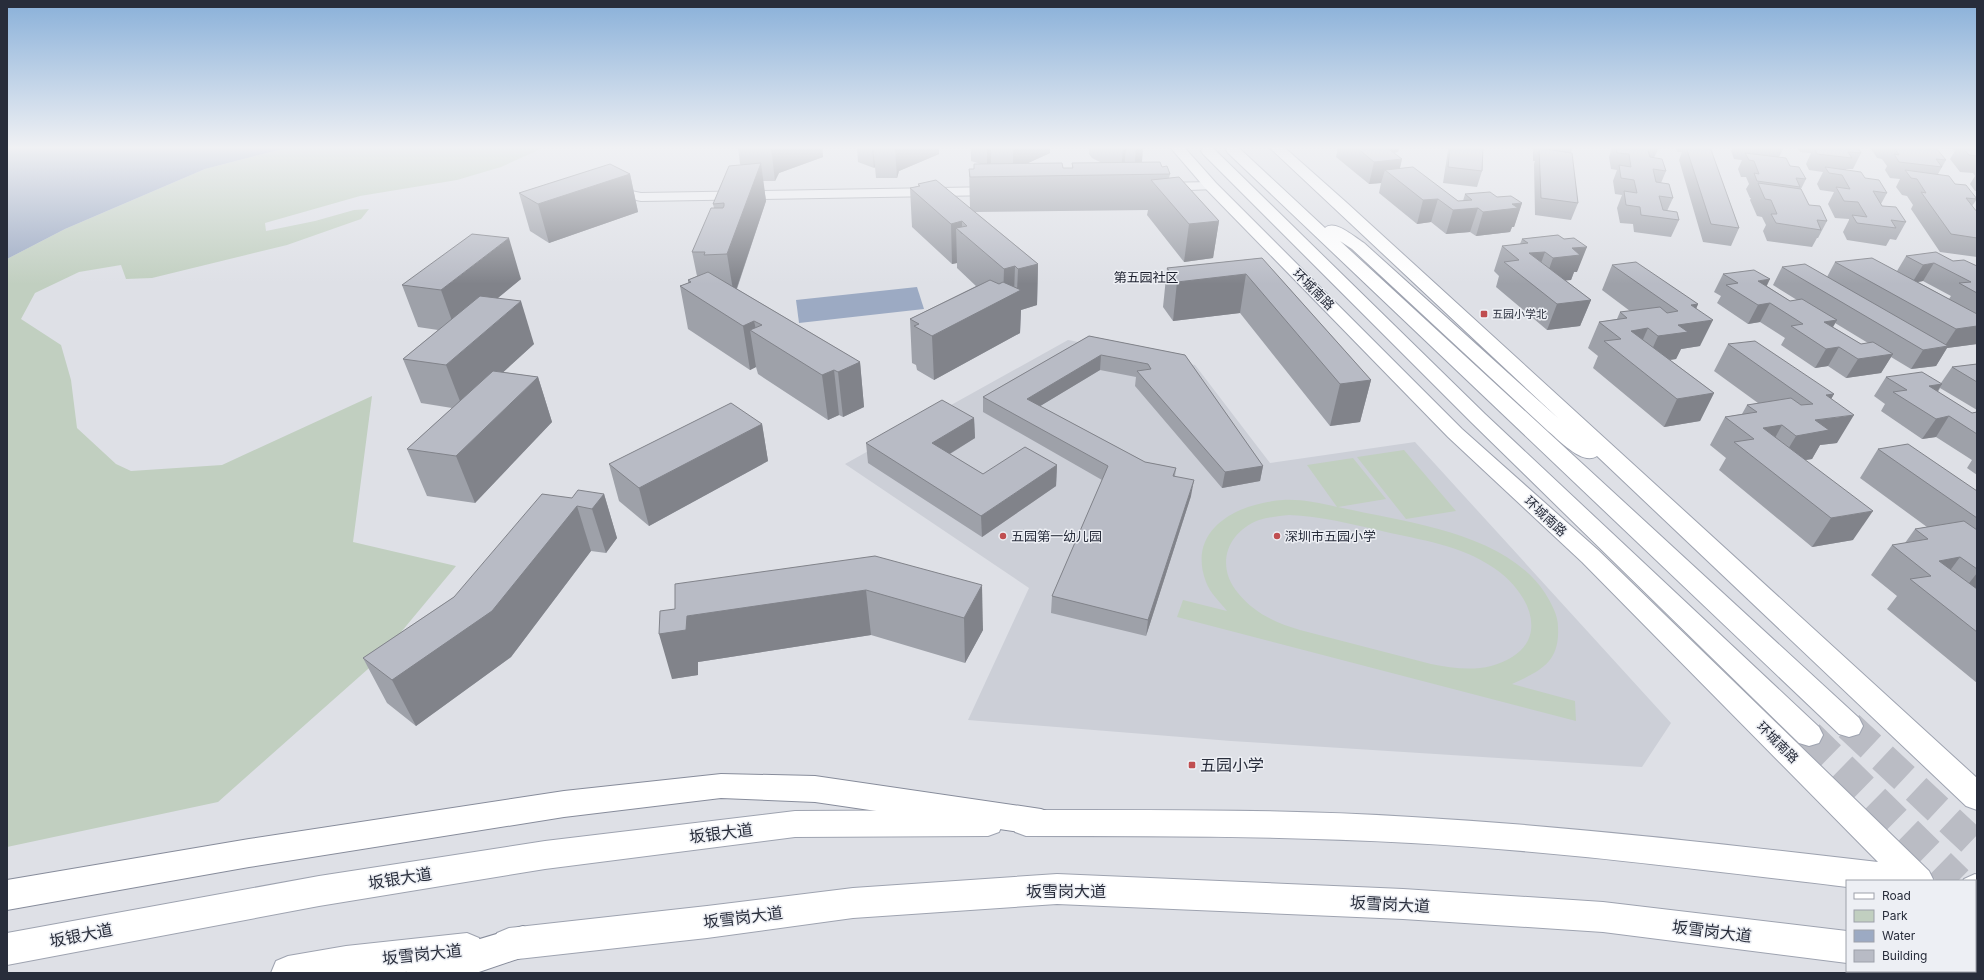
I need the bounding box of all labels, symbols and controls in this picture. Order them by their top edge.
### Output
street label: 环城南路 [1290,265,1338,313]
district label: 第五园社区 [1113,269,1179,285]
place label: 五园小学北 [1492,307,1547,321]
marker: 五园小学北 [1479,309,1489,319]
street label: 环城南路 [1522,492,1570,540]
place label: 五园第一幼儿园 [1011,528,1102,544]
place label: 深圳市五园小学 [1285,528,1376,544]
marker: 五园第一幼儿园 [998,531,1008,541]
marker: 深圳市五园小学 [1272,531,1282,541]
street label: 环城南路 [1754,718,1802,766]
place label: 五园小学 [1200,755,1264,775]
marker: 五园小学 [1187,760,1197,770]
street label: 坂银大道 [688,819,754,847]
street label: 坂银大道 [367,863,433,893]
legend [1846,880,1976,972]
street label: 坂雪岗大道 [1026,881,1106,901]
text: Road [1882,888,1911,903]
street label: 坂雪岗大道 [1350,892,1430,916]
street label: 坂雪岗大道 [702,902,784,932]
text: Park [1882,908,1908,923]
street label: 坂雪岗大道 [1671,916,1753,946]
street label: 坂银大道 [48,919,114,951]
text: Water [1882,928,1916,943]
street label: 坂雪岗大道 [381,940,463,968]
text: Building [1882,948,1927,963]

